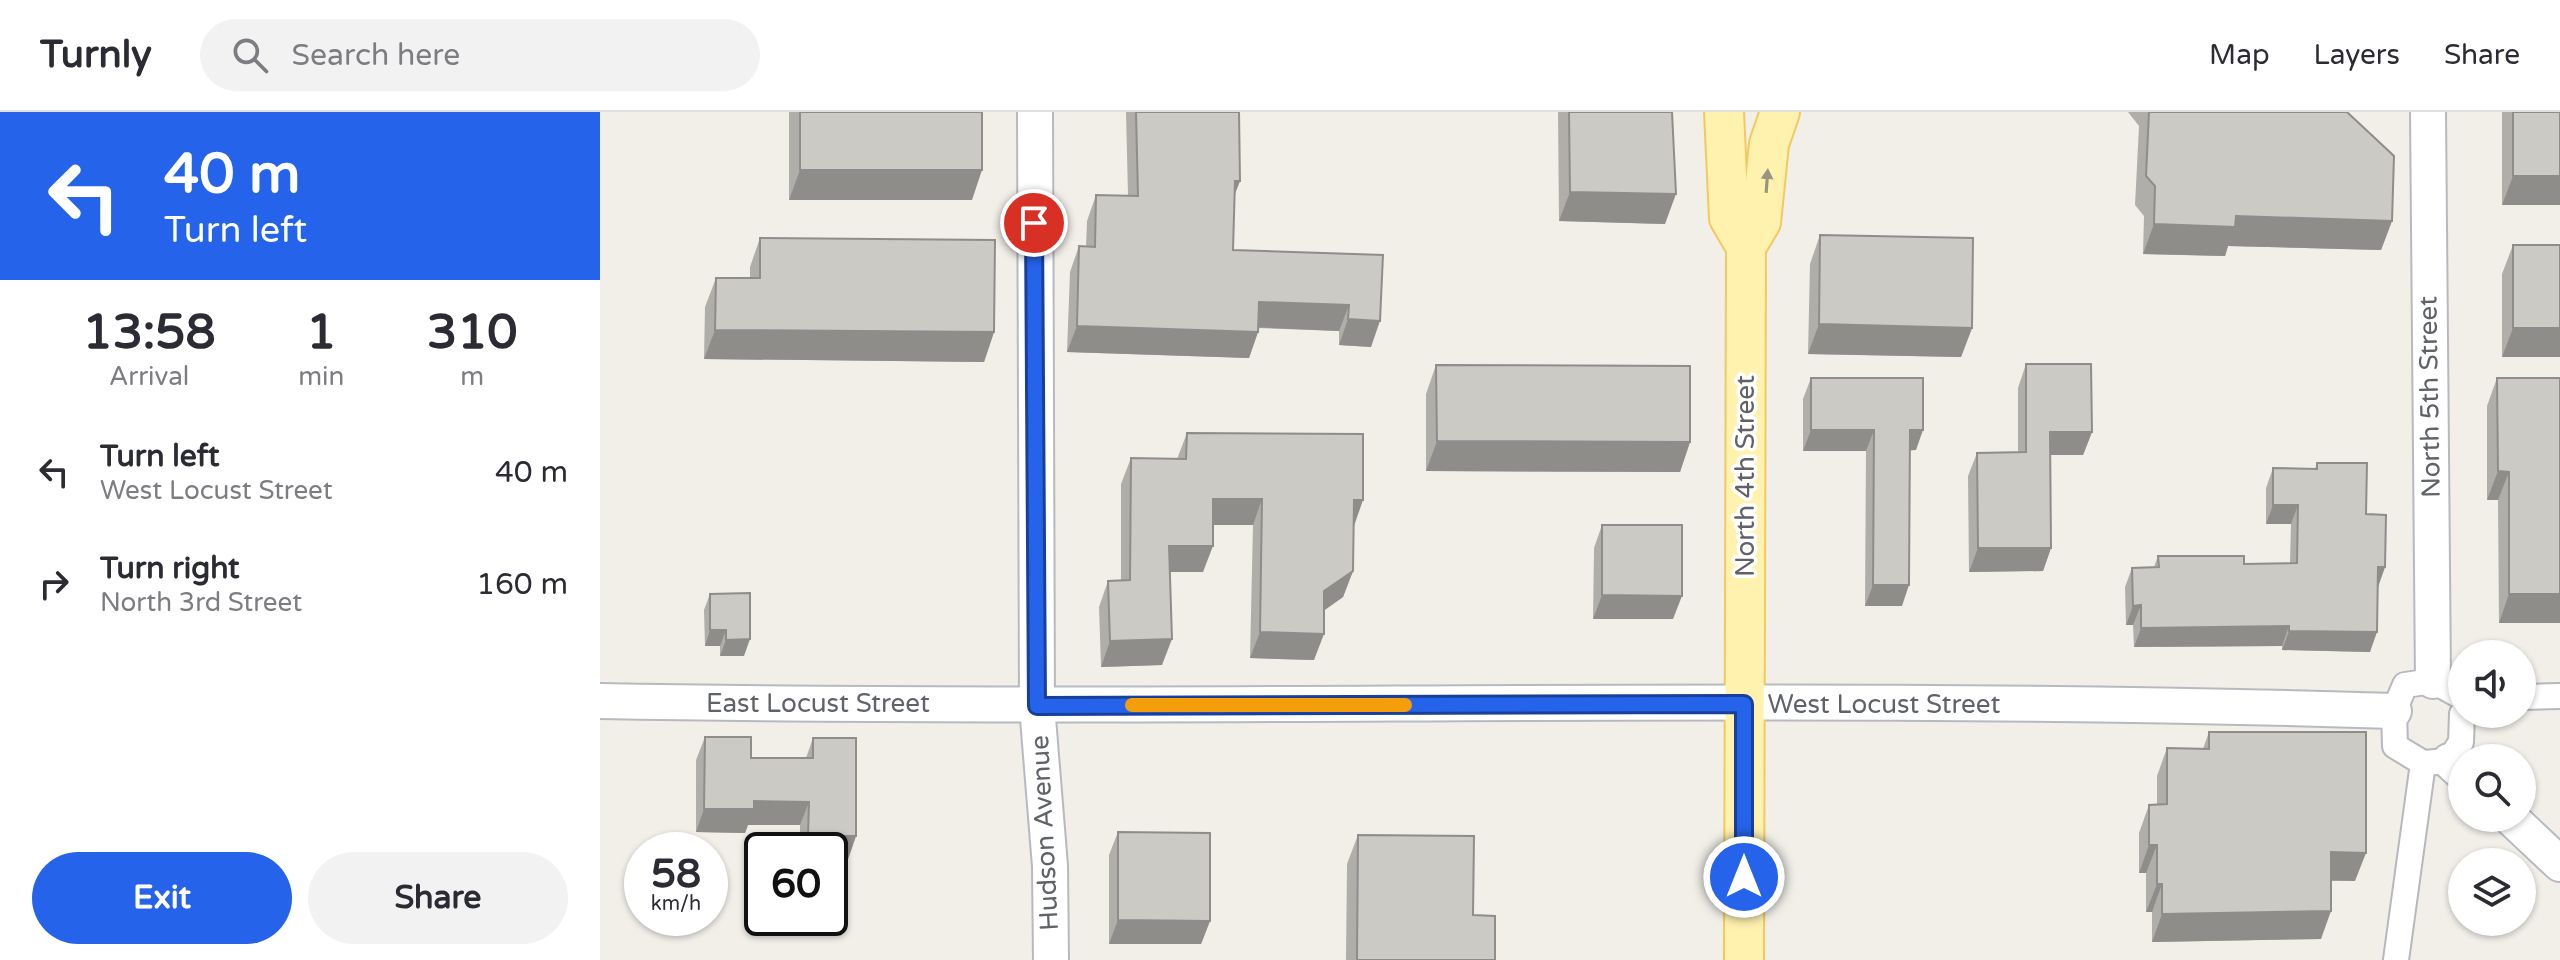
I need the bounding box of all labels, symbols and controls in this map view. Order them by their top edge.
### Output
search box [200,19,760,91]
text: Turnly [40,32,152,78]
icon: search [228,33,272,77]
text: Search here [292,37,460,74]
text: Map [2209,38,2270,72]
text: Layers [2314,38,2400,72]
text: Share [2444,38,2520,72]
text: 40 m [164,141,300,208]
icon: left [32,144,136,248]
one-way arrow [1761,168,1774,193]
pin [1000,189,1068,257]
icon: arrive [1012,201,1056,245]
text: Turn left [164,209,307,252]
street label: North 5th Street [2412,296,2447,498]
text: 13:58 [83,304,216,362]
text: 1 [306,304,336,362]
text: 310 [427,304,517,362]
text: Arrival [109,361,189,392]
text: min [298,361,344,392]
text: m [460,361,484,392]
street label: North 4th Street [1730,375,1761,577]
text: Turn left [100,438,219,475]
icon: left [32,450,76,494]
text: 40 m [495,454,568,491]
text: West Locust Street [100,475,333,506]
text: Turn right [100,550,240,587]
icon: right [32,562,76,606]
text: 160 m [476,566,568,603]
text: North 3rd Street [100,587,302,618]
map controls [2448,640,2536,936]
button: sound [2448,640,2536,728]
street label: East Locust Street [706,688,930,719]
street label: West Locust Street [1768,689,2000,720]
street label: Hudson Avenue [1024,735,1065,931]
button: search [2448,744,2536,832]
speed limit sign: 60 [744,832,848,936]
position arrow [1702,835,1786,919]
button: layers [2448,848,2536,936]
text: 58 [651,850,701,898]
button: Exit [32,852,292,944]
button: Share [308,852,568,944]
text: km/h [651,892,701,916]

